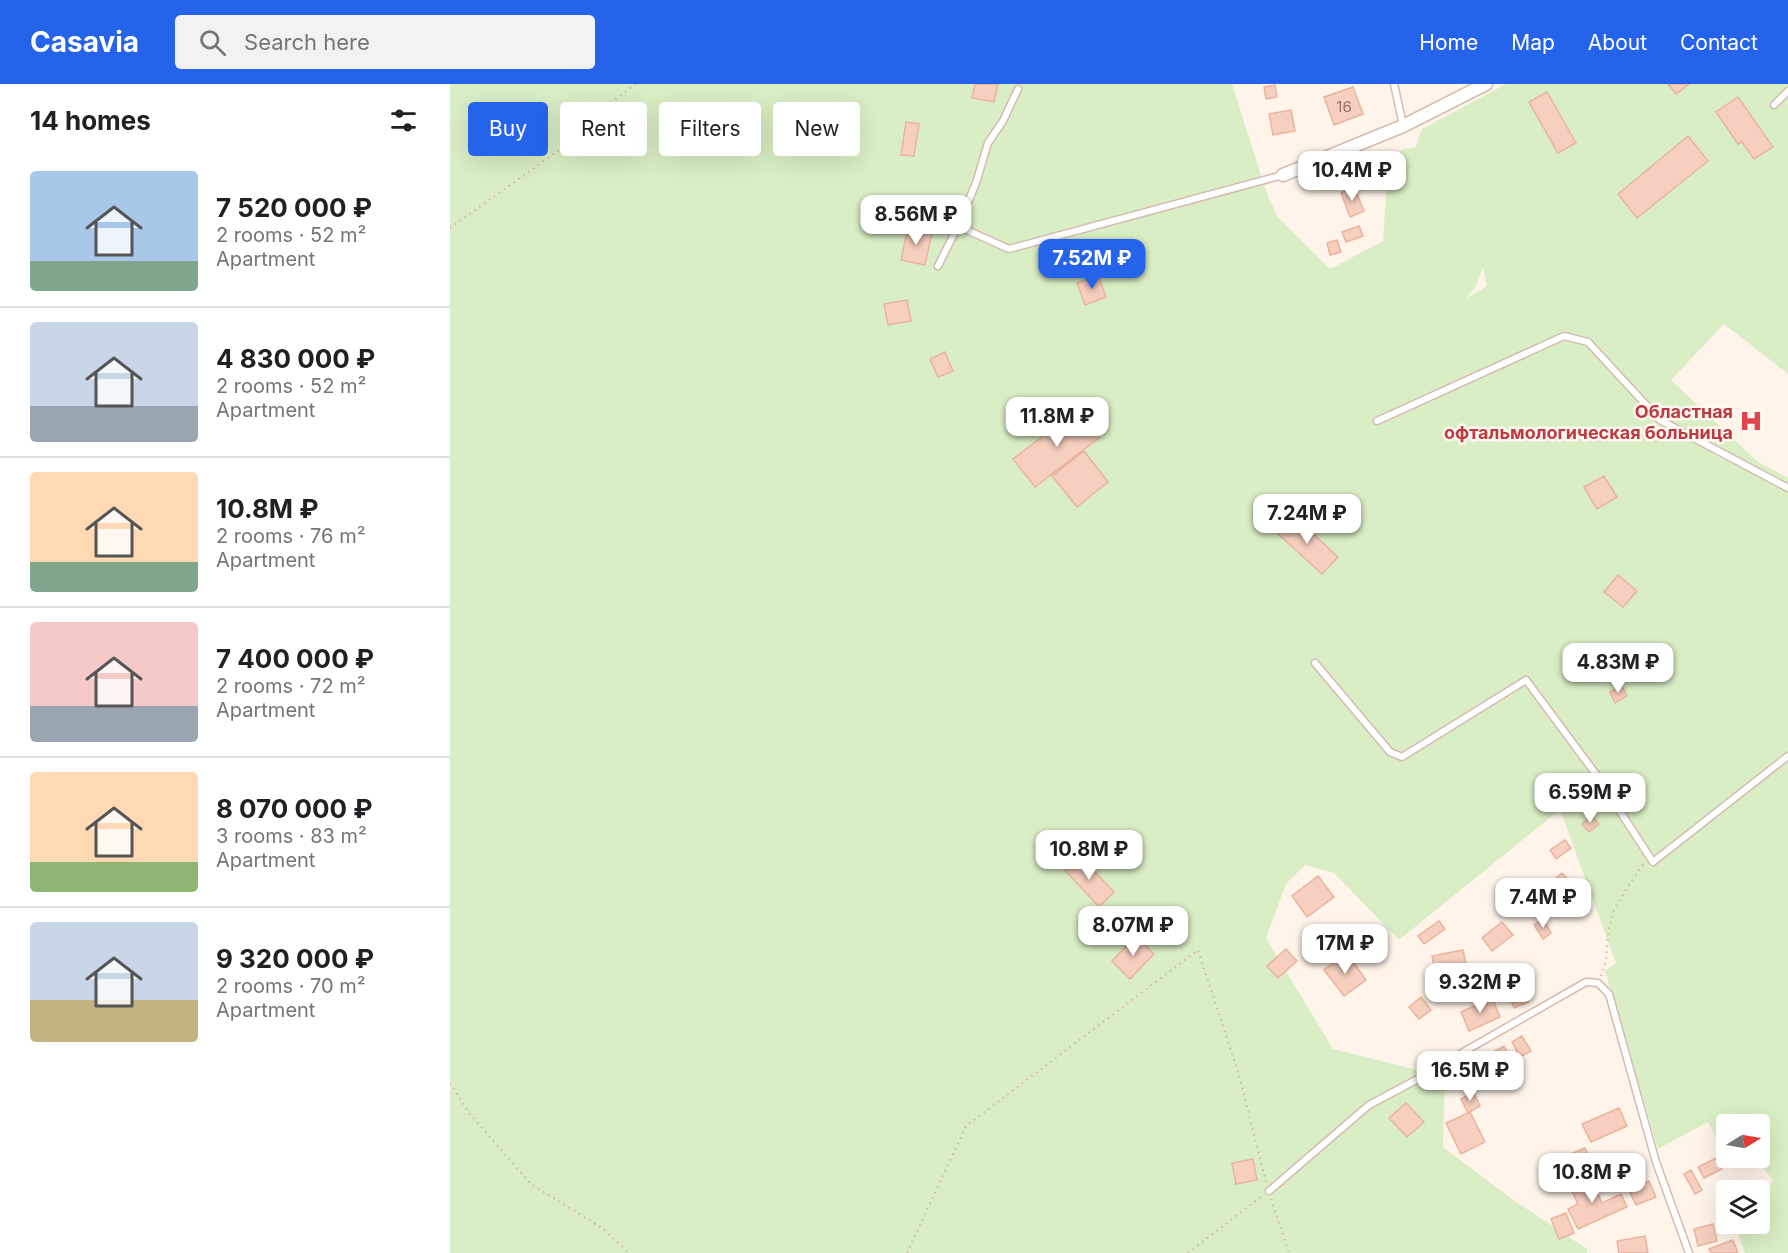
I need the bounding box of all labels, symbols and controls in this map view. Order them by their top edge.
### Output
search box [175,15,595,69]
text: Casavia [30,25,139,59]
icon: search [196,26,229,59]
text: Search here [244,29,370,55]
text: Home [1419,30,1478,55]
text: Map [1511,30,1555,55]
text: About [1588,30,1647,55]
text: Contact [1680,30,1758,55]
house number: 16 [1336,97,1352,116]
chip: Buy [468,102,548,156]
chip: Rent [560,102,647,156]
chip: Filters [659,102,761,156]
chip: New [773,102,860,156]
icon: filters [387,104,420,137]
text: 14 homes [30,105,151,136]
pin: 10.4M ₽ [1297,151,1407,202]
text: 10.4M ₽ [1312,158,1392,182]
text: 7 520 000 ₽ [216,192,372,223]
icon: home [78,195,150,267]
pin: 8.56M ₽ [861,195,971,246]
text: 8.56M ₽ [874,202,958,226]
text: 2 rooms · 52 m² [216,223,366,247]
pin: 7.52M ₽ [1037,239,1147,290]
text: 7.52M ₽ [1052,246,1132,270]
text: Apartment [216,247,315,271]
text: 4 830 000 ₽ [216,343,375,374]
icon: home [78,346,150,418]
text: 2 rooms · 52 m² [216,374,366,398]
pin: 11.8M ₽ [1002,397,1112,448]
text: Apartment [216,398,315,422]
place label: Областная офтальмологическая больница [1444,401,1733,443]
text: 11.8M ₽ [1020,404,1094,428]
hospital icon: Областная офтальмологическая больница [1738,408,1764,434]
text: 10.8M ₽ [216,493,319,524]
pin: 7.24M ₽ [1252,494,1362,545]
icon: home [78,496,150,568]
text: 7.24M ₽ [1267,501,1347,525]
text: 2 rooms · 76 m² [216,524,365,548]
text: Apartment [216,548,315,572]
text: 7 400 000 ₽ [216,643,374,674]
pin: 4.83M ₽ [1563,643,1673,694]
icon: home [78,646,150,718]
text: 4.83M ₽ [1576,650,1660,674]
text: 2 rooms · 72 m² [216,674,366,698]
text: Apartment [216,698,315,722]
pin: 6.59M ₽ [1535,773,1645,824]
text: 6.59M ₽ [1549,780,1631,804]
text: 8 070 000 ₽ [216,793,373,824]
icon: home [78,796,150,868]
text: 3 rooms · 83 m² [216,824,367,848]
pin: 10.8M ₽ [1034,830,1144,881]
text: 10.8M ₽ [1050,837,1128,861]
text: Apartment [216,848,315,872]
pin: 7.4M ₽ [1494,878,1592,929]
text: 7.4M ₽ [1509,885,1577,909]
pin: 8.07M ₽ [1078,906,1188,957]
text: 8.07M ₽ [1092,913,1174,937]
pin: 17M ₽ [1303,924,1387,975]
text: 17M ₽ [1316,931,1374,955]
text: 9 320 000 ₽ [216,943,374,974]
icon: home [78,946,150,1018]
pin: 9.32M ₽ [1425,963,1535,1014]
text: 9.32M ₽ [1439,970,1521,994]
text: 2 rooms · 70 m² [216,974,366,998]
text: Apartment [216,998,315,1022]
pin: 16.5M ₽ [1415,1051,1525,1102]
text: 16.5M ₽ [1431,1058,1509,1082]
north arrow [1716,1114,1770,1168]
map controls [1716,1114,1770,1234]
pin: 10.8M ₽ [1537,1153,1647,1204]
text: 10.8M ₽ [1553,1160,1631,1184]
button: layers [1716,1180,1770,1234]

